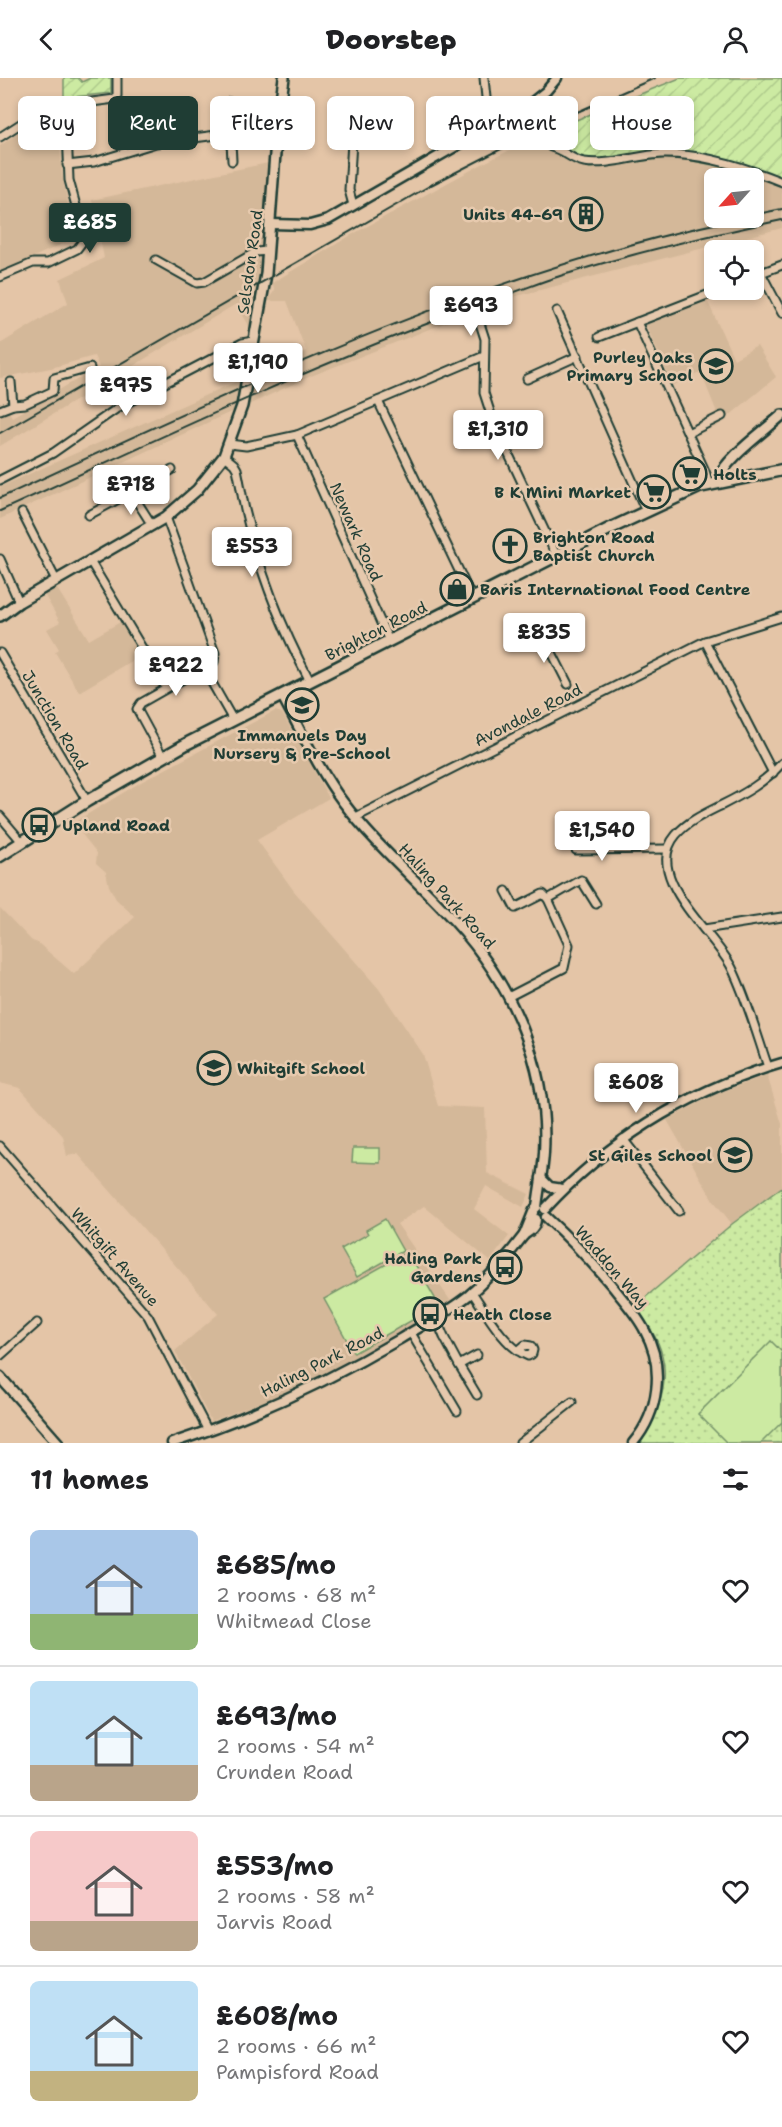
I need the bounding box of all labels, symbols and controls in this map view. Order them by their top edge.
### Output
text: Doorstep [326,21,456,58]
icon: back [30,23,63,56]
icon: person [719,23,752,56]
chip: Buy [18,96,96,150]
chip: Rent [108,96,198,150]
chip: Filters [210,96,315,150]
chip: New [327,96,414,150]
chip: Apartment [426,96,578,150]
chip: House [590,96,694,150]
north arrow [704,168,764,228]
map controls [704,168,764,300]
building icon: Units 44-69 [568,196,604,232]
pin: £685 [54,203,126,254]
place label: Units 44-69 [463,204,563,225]
street label: Selsdon Road [232,208,268,316]
text: £685 [63,209,117,235]
button: locate [704,240,764,300]
pin: £693 [435,286,507,337]
text: £693 [444,292,498,318]
pin: £1,190 [209,343,307,394]
place label: Purley Oaks Primary School [566,347,693,386]
school or university icon: Purley Oaks Primary School [698,348,734,384]
text: £1,190 [228,349,288,375]
pin: £975 [90,366,162,417]
text: £975 [99,372,153,398]
pin: £1,310 [449,410,547,461]
text: £1,310 [467,416,529,442]
supermarket icon: Holts [672,456,708,492]
place label: Holts [713,464,757,485]
pin: £718 [95,465,167,516]
text: £718 [107,471,155,497]
supermarket icon: B K Mini Market [636,474,672,510]
street label: Newark Road [325,479,387,585]
place label: B K Mini Market [494,482,631,503]
pin: £553 [216,527,288,578]
place label: Brighton Road Baptist Church [533,527,655,566]
church icon: Brighton Road Baptist Church [492,528,528,564]
text: £553 [226,533,278,559]
shop icon: Baris International Food Centre [439,571,475,607]
place label: Baris International Food Centre [480,579,751,600]
street label: Brighton Road [321,596,431,666]
pin: £835 [508,613,580,664]
text: £835 [517,619,571,645]
pin: £922 [140,646,212,697]
text: £922 [149,652,203,678]
street label: Junction Road [17,667,93,773]
street label: Avondale Road [470,679,586,751]
school or university icon: Immanuels Day Nursery & Pre-School [284,687,320,723]
place label: Immanuels Day Nursery & Pre-School [213,725,391,764]
bus stop icon: Upland Road [21,807,57,843]
pin: £1,540 [553,811,651,862]
place label: Upland Road [62,815,170,836]
text: £1,540 [569,817,635,843]
street label: Haling Park Road [394,839,500,953]
school or university icon: Whitgift School [196,1050,232,1086]
place label: Whitgift School [237,1058,366,1079]
pin: £608 [600,1063,672,1114]
text: £608 [608,1069,664,1095]
school or university icon: St Giles School [717,1137,753,1173]
place label: St Giles School [588,1145,712,1166]
street label: Whitgift Avenue [66,1203,164,1311]
street label: Waddon Way [570,1221,654,1313]
place label: Haling Park Gardens [384,1248,482,1287]
bus stop icon: Haling Park Gardens [487,1249,523,1285]
bus stop icon: Heath Close [412,1296,448,1332]
place label: Heath Close [453,1304,553,1325]
street label: Haling Park Road [257,1322,387,1402]
text: 11 homes [30,1462,149,1497]
icon: filters [719,1463,752,1496]
text: £685/mo [216,1547,336,1582]
icon: home [78,1554,150,1626]
icon: heart [719,1574,752,1607]
text: 2 rooms · 68 m² [216,1582,376,1608]
text: Whitmead Close [216,1608,372,1634]
text: £693/mo [216,1698,337,1733]
icon: home [78,1705,150,1777]
icon: heart [719,1725,752,1758]
text: 2 rooms · 54 m² [216,1733,375,1759]
text: Crunden Road [216,1759,353,1785]
text: £553/mo [216,1848,334,1883]
icon: home [78,1855,150,1927]
icon: heart [719,1875,752,1908]
text: 2 rooms · 58 m² [216,1883,375,1909]
text: Jarvis Road [216,1909,332,1935]
text: £608/mo [216,1998,338,2033]
icon: home [78,2005,150,2077]
icon: heart [719,2025,752,2058]
text: 2 rooms · 66 m² [216,2033,377,2059]
text: Pampisford Road [216,2059,379,2085]

